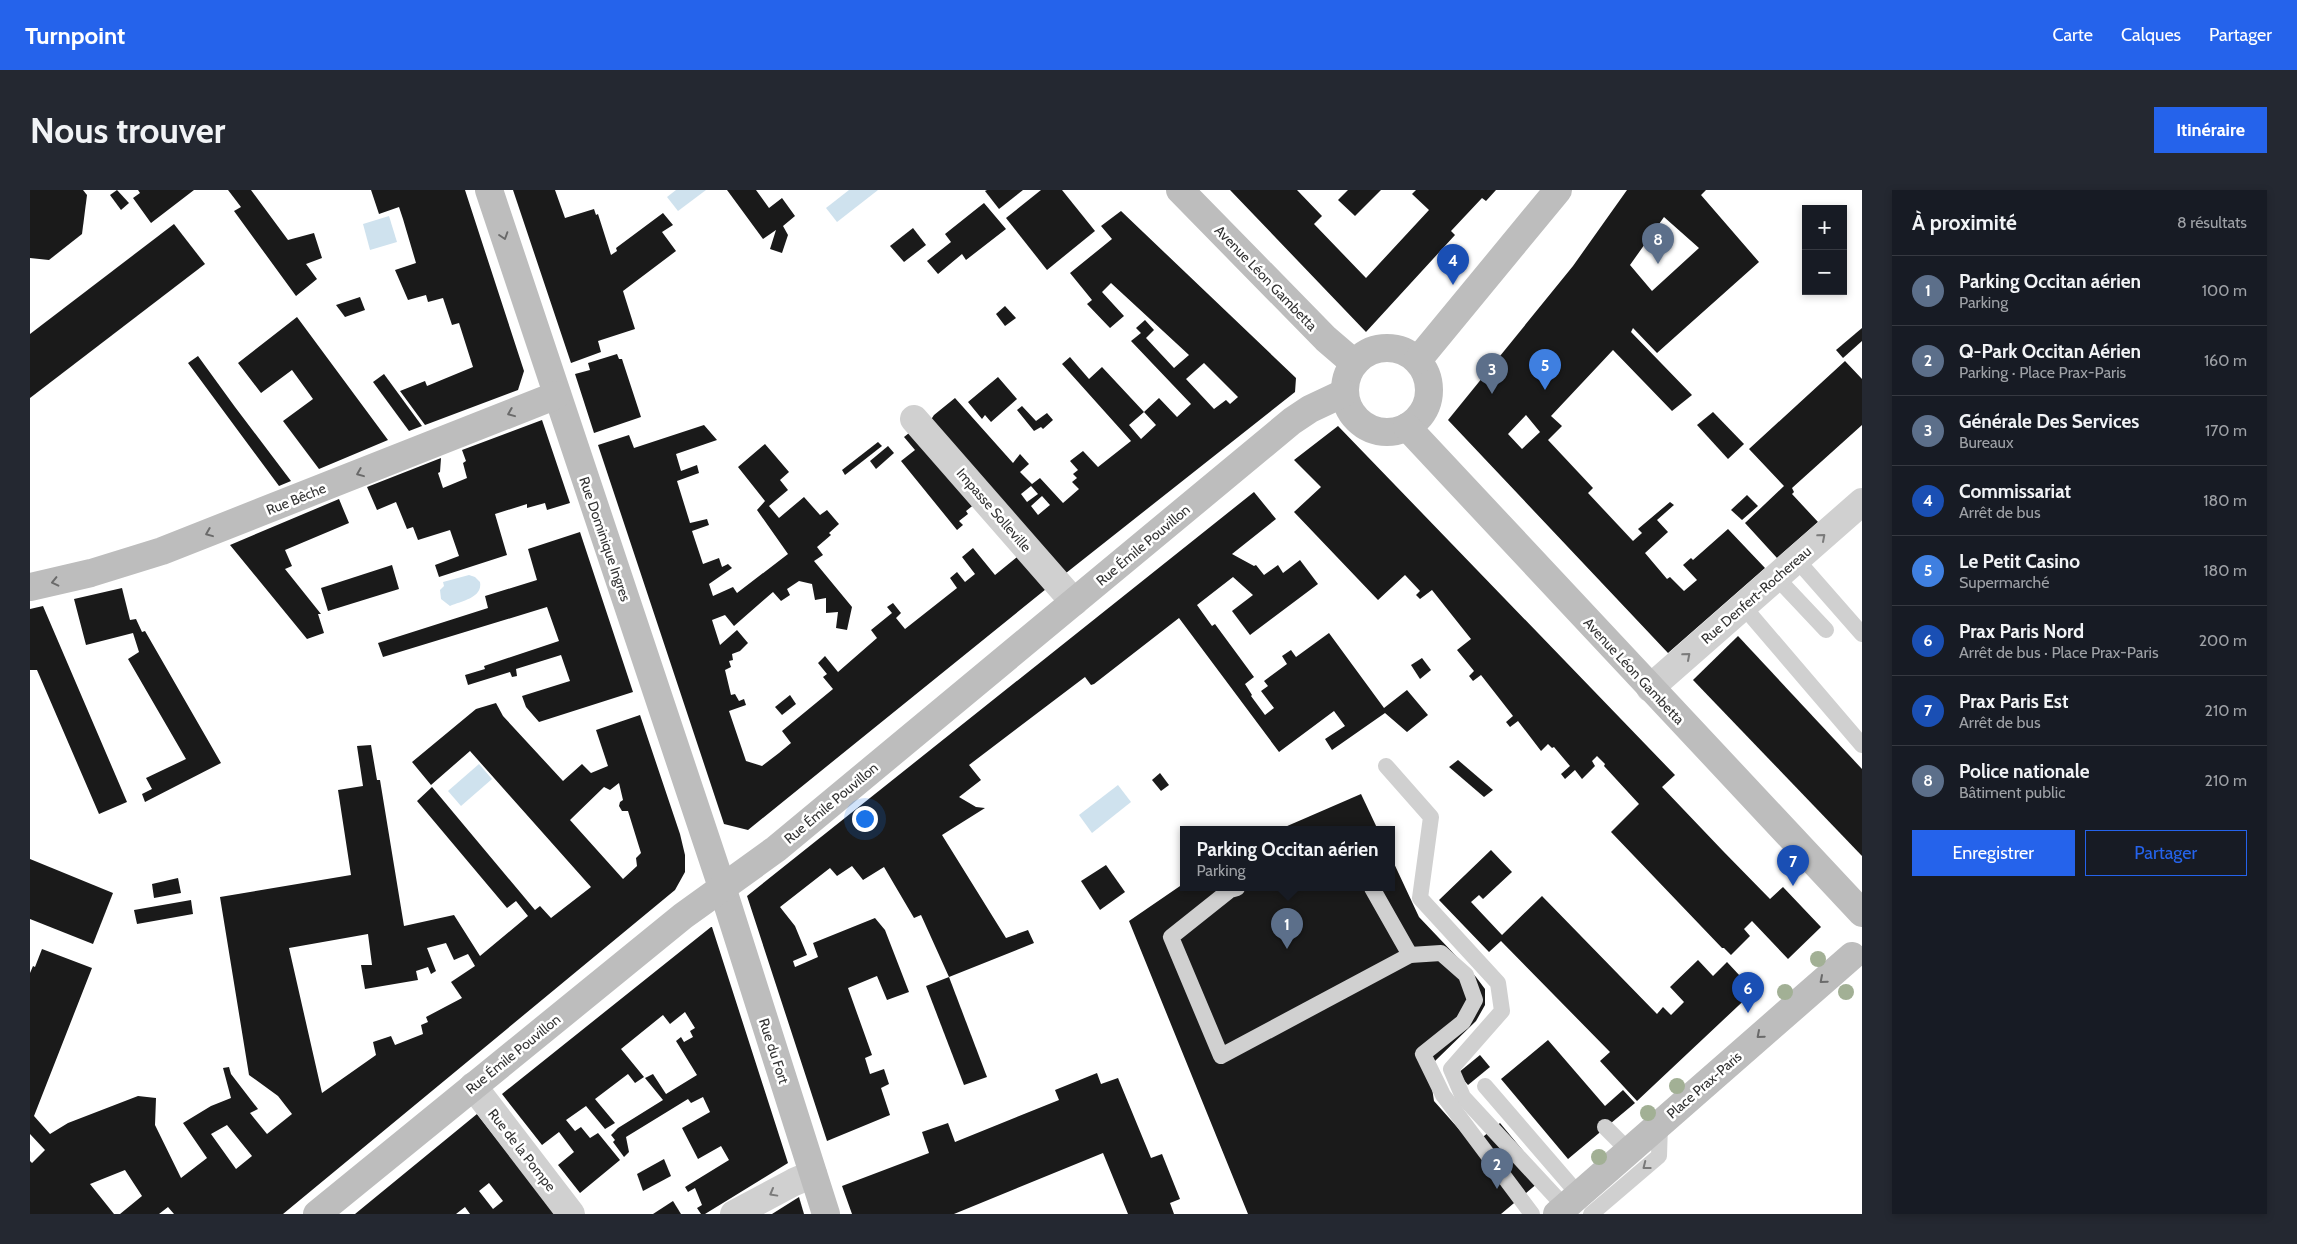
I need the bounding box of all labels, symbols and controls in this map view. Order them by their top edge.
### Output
text: Turnpoint [25,21,125,50]
text: Carte [2052,24,2093,46]
text: Calques [2121,24,2181,46]
text: Partager [2209,24,2272,46]
button: Itinéraire [2154,107,2267,153]
text: Nous trouver [30,109,225,152]
map controls [1802,205,1847,295]
button: + [1802,205,1847,250]
text: À proximité [1912,210,2017,235]
text: 8 résultats [2177,213,2247,232]
street label: Avenue Léon Gambetta [1211,221,1321,335]
pin: 8 [1642,223,1674,264]
one-way arrow [498,232,508,240]
pin: 4 [1437,244,1469,285]
button: − [1802,250,1847,295]
text: Parking Occitan aérien [1959,270,2141,293]
text: 1 [1925,281,1931,300]
text: 100 m [2202,281,2247,300]
text: Parking [1959,293,2008,312]
text: Q-Park Occitan Aérien [1959,340,2141,363]
pin: 5 [1529,349,1561,390]
text: 2 [1924,351,1932,370]
text: 160 m [2204,351,2247,370]
pin: 3 [1476,353,1508,394]
text: Parking · Place Prax-Paris [1959,363,2126,382]
one-way arrow [508,407,516,417]
text: Générale Des Services [1959,410,2139,433]
text: 3 [1924,421,1932,440]
text: 170 m [2205,421,2247,440]
text: Bureaux [1959,433,2014,452]
street label: Impasse Solleville [953,464,1035,556]
one-way arrow [356,467,365,477]
street label: Rue Dominique Ingres [575,474,635,604]
street label: Rue Bêche [264,479,328,519]
text: Commissariat [1959,480,2071,503]
text: 4 [1923,491,1933,510]
text: 180 m [2203,491,2247,510]
street label: Rue Émile Pouvillon [1092,500,1194,590]
text: Arrêt de bus [1959,503,2041,522]
one-way arrow [205,527,214,537]
one-way arrow [1817,534,1826,543]
street label: Rue Denfert-Rochereau [1697,542,1815,648]
text: Le Petit Casino [1959,550,2080,573]
text: 5 [1924,561,1932,580]
text: 180 m [2203,561,2247,580]
text: Supermarché [1959,573,2049,592]
one-way arrow [50,576,59,587]
street label: Avenue Léon Gambetta [1580,614,1688,728]
text: Prax Paris Nord [1959,620,2084,643]
text: 6 [1924,631,1933,650]
text: 200 m [2199,631,2247,650]
text: Arrêt de bus · Place Prax-Paris [1959,643,2159,662]
one-way arrow [1681,653,1690,662]
text: Prax Paris Est [1959,690,2068,713]
text: 7 [1924,701,1932,720]
text: 210 m [2205,701,2247,720]
text: Arrêt de bus [1959,713,2041,732]
street label: Rue Émile Pouvillon [780,758,882,848]
text: Police nationale [1959,760,2089,783]
text: 8 [1923,771,1933,790]
text: 210 m [2205,771,2247,790]
text: Bâtiment public [1959,783,2066,802]
your location [852,806,878,832]
popup [1180,826,1395,891]
button: Enregistrer [1912,830,2075,876]
button: Partager [2085,830,2247,876]
text: Parking Occitan aérien [1196,838,1379,861]
pin: 7 [1777,845,1809,886]
text: Parking [1196,861,1246,880]
pin: 1 [1271,908,1303,949]
pin: 6 [1732,972,1764,1013]
one-way arrow [1820,974,1829,983]
street label: Rue Émile Pouvillon [462,1010,564,1098]
street label: Rue du Fort [755,1016,793,1086]
one-way arrow [1757,1030,1766,1039]
street label: Place Prax-Paris [1663,1047,1745,1123]
street label: Rue de la Pompe [484,1105,560,1195]
pin: 2 [1481,1148,1513,1189]
one-way arrow [1642,1160,1652,1169]
one-way arrow [770,1187,779,1197]

